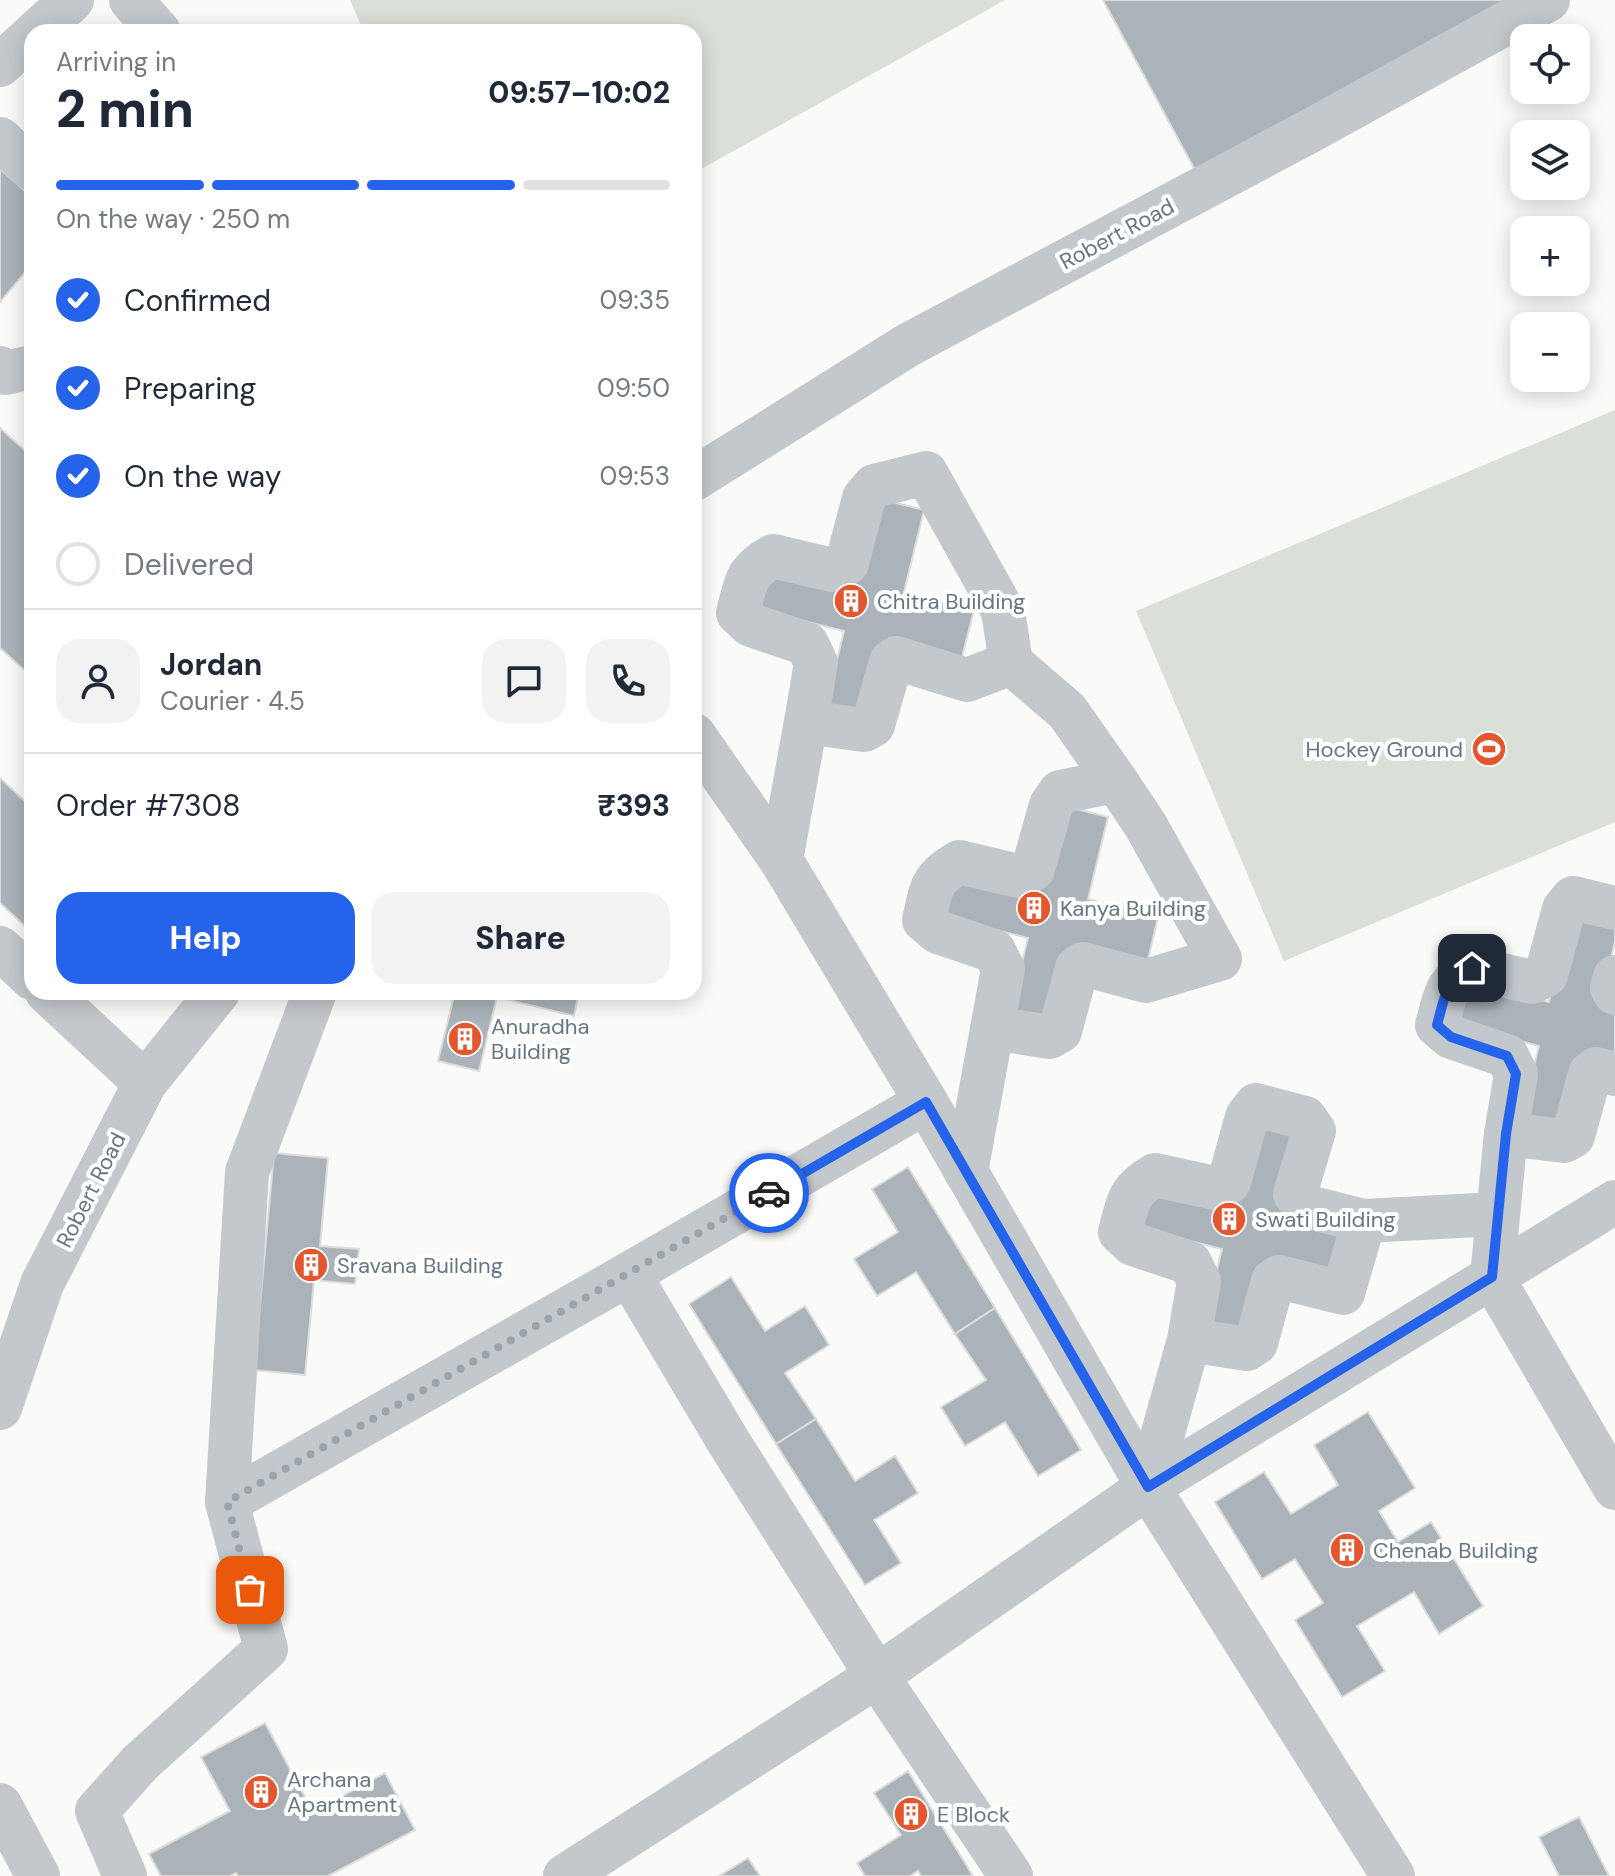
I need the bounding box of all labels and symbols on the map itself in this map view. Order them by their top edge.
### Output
street label: Robert Road [1055,192,1179,276]
building icon: Chitra Building [832,582,870,620]
place label: Chitra Building [877,587,1025,616]
sports icon: Hockey Ground [1470,730,1508,768]
place label: Hockey Ground [1305,735,1463,764]
building icon: Kanya Building [1015,889,1053,927]
place label: Kanya Building [1060,894,1206,923]
pin [1438,934,1506,1002]
place label: Anuradha Building [491,1012,589,1066]
building icon: Anuradha Building [446,1020,484,1058]
street label: Robert Road [50,1127,132,1253]
courier [729,1153,809,1233]
building icon: Swati Building [1210,1200,1248,1238]
place label: Swati Building [1255,1205,1396,1234]
building icon: Sravana Building [292,1246,330,1284]
place label: Sravana Building [337,1251,503,1280]
building icon: Chenab Building [1328,1531,1366,1569]
place label: Chenab Building [1373,1536,1538,1565]
pin [216,1556,284,1624]
place label: Archana Apartment [287,1765,397,1819]
building icon: Archana Apartment [242,1773,280,1811]
building icon: E Block [892,1795,930,1833]
place label: E Block [937,1800,1010,1829]

